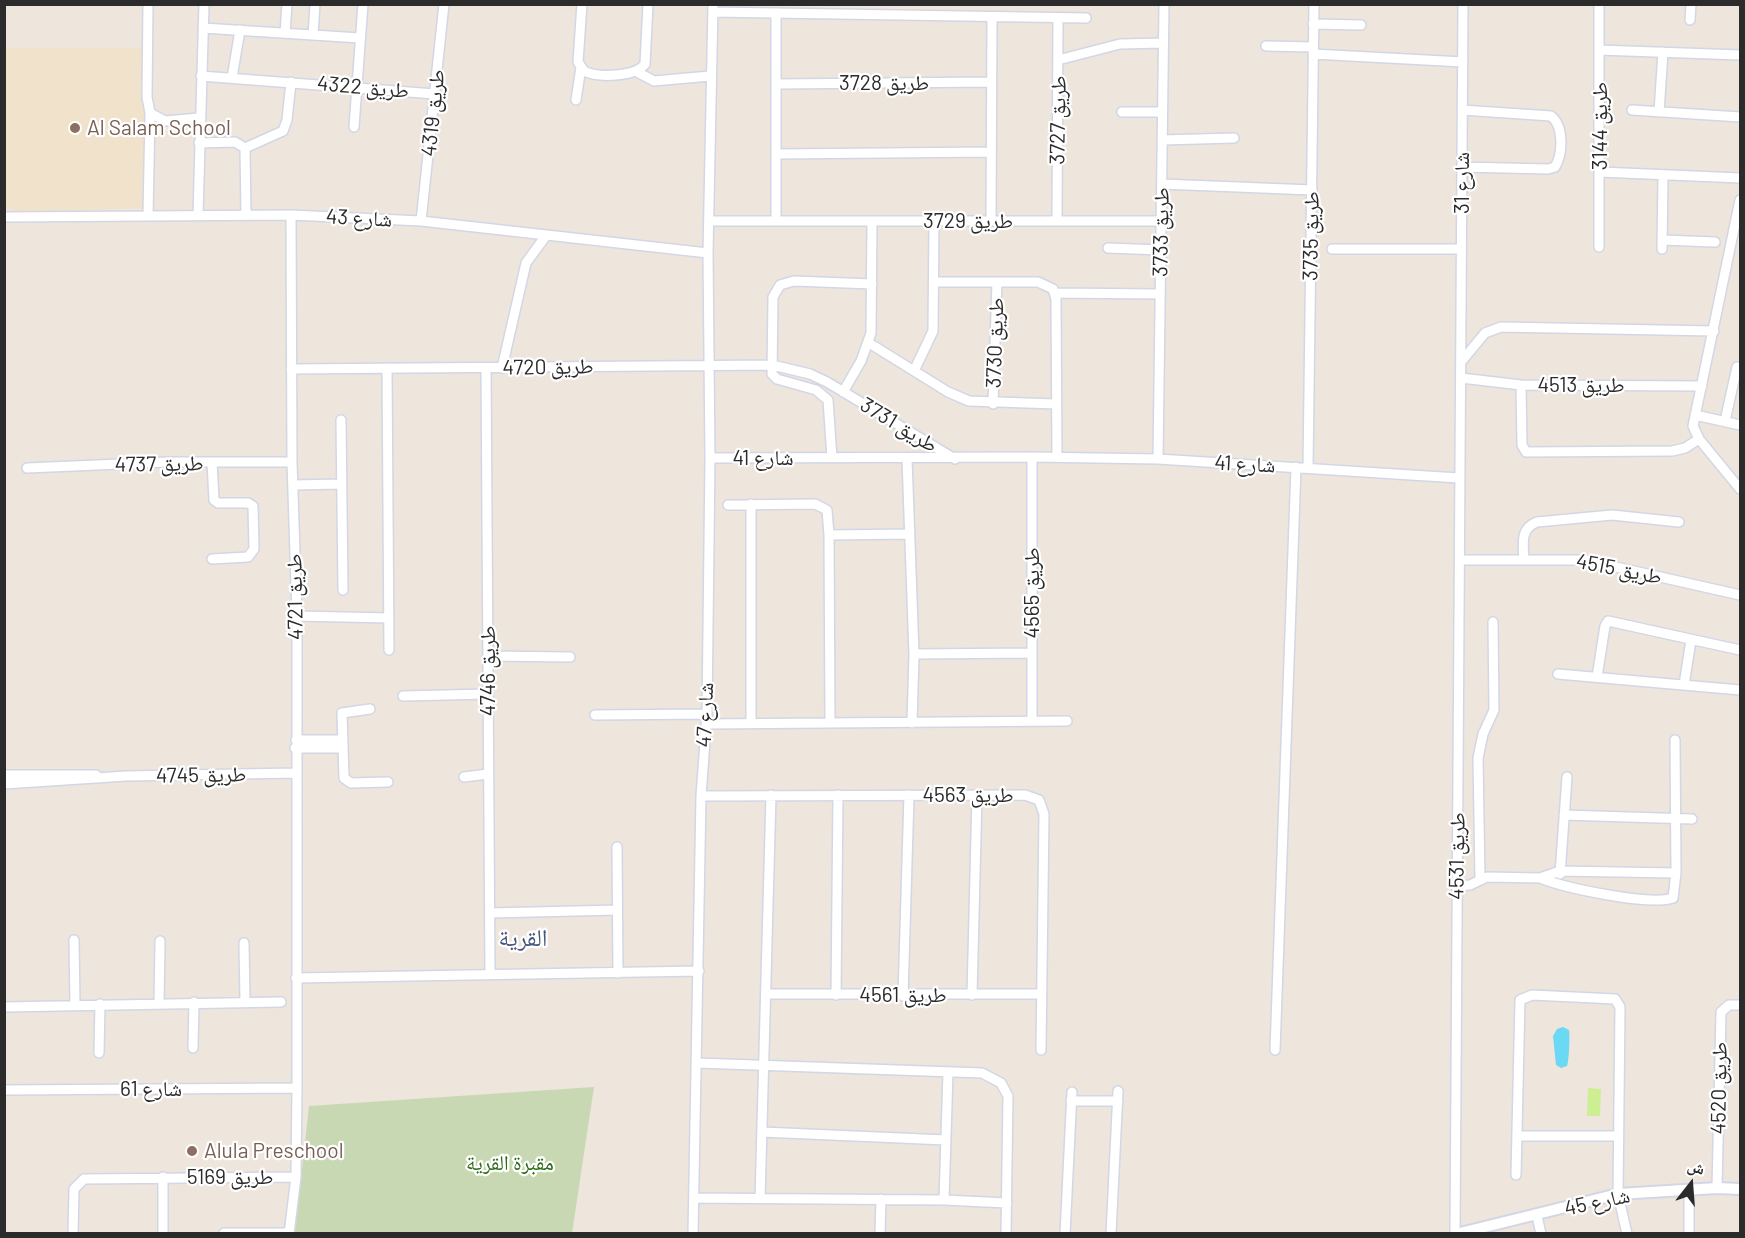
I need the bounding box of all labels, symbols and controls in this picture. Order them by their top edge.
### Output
street label: طريق 4319 [416,68,450,158]
street label: طريق 4322 [316,70,410,104]
street label: طريق 3728 [839,70,929,96]
street label: طريق 3727 [1045,75,1071,165]
street label: طريق 3144 [1587,82,1613,170]
place label: Al Salam School [87,115,231,141]
marker: Al Salam School [68,121,82,135]
street label: شارع 31 [1449,152,1475,214]
street label: طريق 3733 [1148,187,1174,277]
street label: طريق 3735 [1298,191,1324,281]
street label: شارع 43 [325,204,393,232]
street label: طريق 3729 [923,208,1013,234]
street label: طريق 3730 [981,297,1009,389]
street label: طريق 4720 [502,354,594,380]
street label: طريق 4513 [1537,372,1625,398]
street label: طريق 3731 [856,392,942,458]
street label: شارع 41 [732,445,794,471]
street label: شارع 41 [1214,450,1276,478]
street label: طريق 4737 [114,451,204,477]
street label: طريق 4565 [1019,547,1045,639]
street label: طريق 4515 [1574,548,1664,590]
street label: طريق 4721 [282,554,308,640]
street label: طريق 4746 [475,626,501,716]
street label: شارع 47 [691,682,719,748]
street label: طريق 4745 [156,762,246,788]
street label: طريق 4563 [922,782,1014,808]
street label: طريق 4531 [1444,812,1470,900]
district label: القرية [499,924,547,952]
street label: طريق 4561 [859,982,947,1008]
street label: طريق 4520 [1706,1041,1732,1135]
street label: شارع 61 [120,1076,182,1102]
place label: Alula Preschool [204,1138,343,1164]
marker: Alula Preschool [185,1144,199,1158]
park label: مقبرة القرية [466,1150,554,1176]
north arrow [1661,1154,1721,1214]
text: ش [1686,1155,1707,1178]
street label: طريق 5169 [187,1164,273,1190]
street label: شارع 45 [1562,1183,1632,1221]

